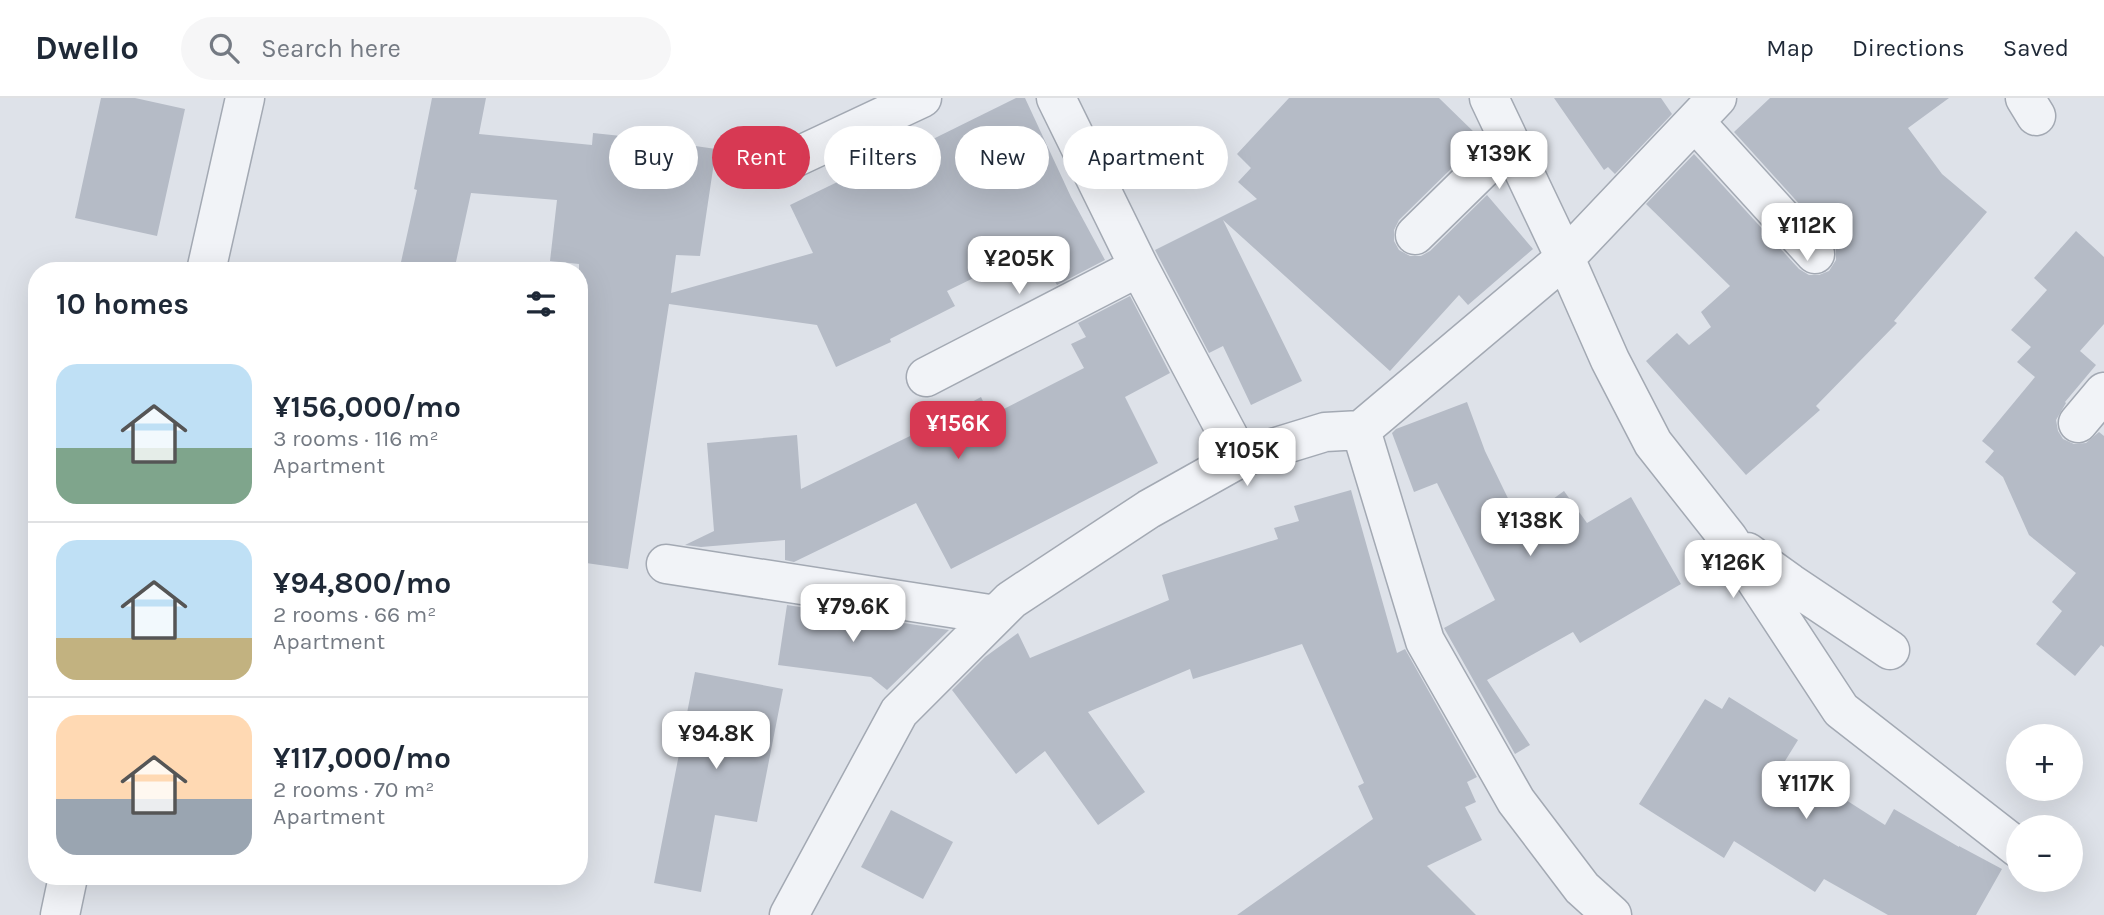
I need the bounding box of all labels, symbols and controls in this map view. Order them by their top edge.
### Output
search box [181,17,671,80]
text: Dwello [35,29,139,67]
icon: search [205,29,243,67]
text: Search here [261,33,401,64]
text: Map [1766,34,1814,62]
text: Directions [1852,34,1965,62]
text: Saved [2003,34,2069,62]
chip: Buy [609,126,698,189]
chip: Rent [712,126,810,189]
chip: Filters [824,126,941,189]
chip: New [955,126,1049,189]
chip: Apartment [1063,126,1228,189]
pin: ¥139K [1450,132,1548,191]
text: ¥139K [1466,140,1532,167]
pin: ¥112K [1758,204,1856,263]
text: ¥112K [1778,212,1836,239]
pin: ¥205K [970,236,1068,296]
text: ¥205K [984,245,1054,272]
icon: filters [522,285,560,323]
text: 10 homes [56,286,189,322]
text: ¥156,000/mo [273,389,461,425]
icon: home [112,392,196,476]
pin: ¥156K [909,402,1007,461]
text: ¥156K [926,410,990,437]
text: 3 rooms · 116 m² [273,425,439,452]
pin: ¥105K [1198,428,1296,488]
text: ¥105K [1215,437,1279,464]
text: Apartment [273,452,385,479]
pin: ¥138K [1481,498,1579,558]
text: ¥138K [1497,507,1563,534]
pin: ¥126K [1684,540,1782,600]
text: ¥126K [1701,549,1765,576]
text: ¥94,800/mo [273,565,451,601]
icon: home [112,568,196,652]
pin: ¥79.6K [796,584,910,644]
text: ¥79.6K [817,593,889,620]
text: 2 rooms · 66 m² [273,601,436,628]
text: Apartment [273,628,385,655]
pin: ¥94.8K [659,712,773,771]
text: ¥94.8K [678,720,754,747]
map controls [2006,724,2083,892]
button: + [2006,724,2083,801]
text: ¥117,000/mo [273,740,451,776]
icon: home [112,743,196,827]
pin: ¥117K [1757,762,1855,821]
text: ¥117K [1778,770,1834,797]
text: 2 rooms · 70 m² [273,776,435,803]
text: Apartment [273,803,385,830]
button: − [2006,815,2083,892]

